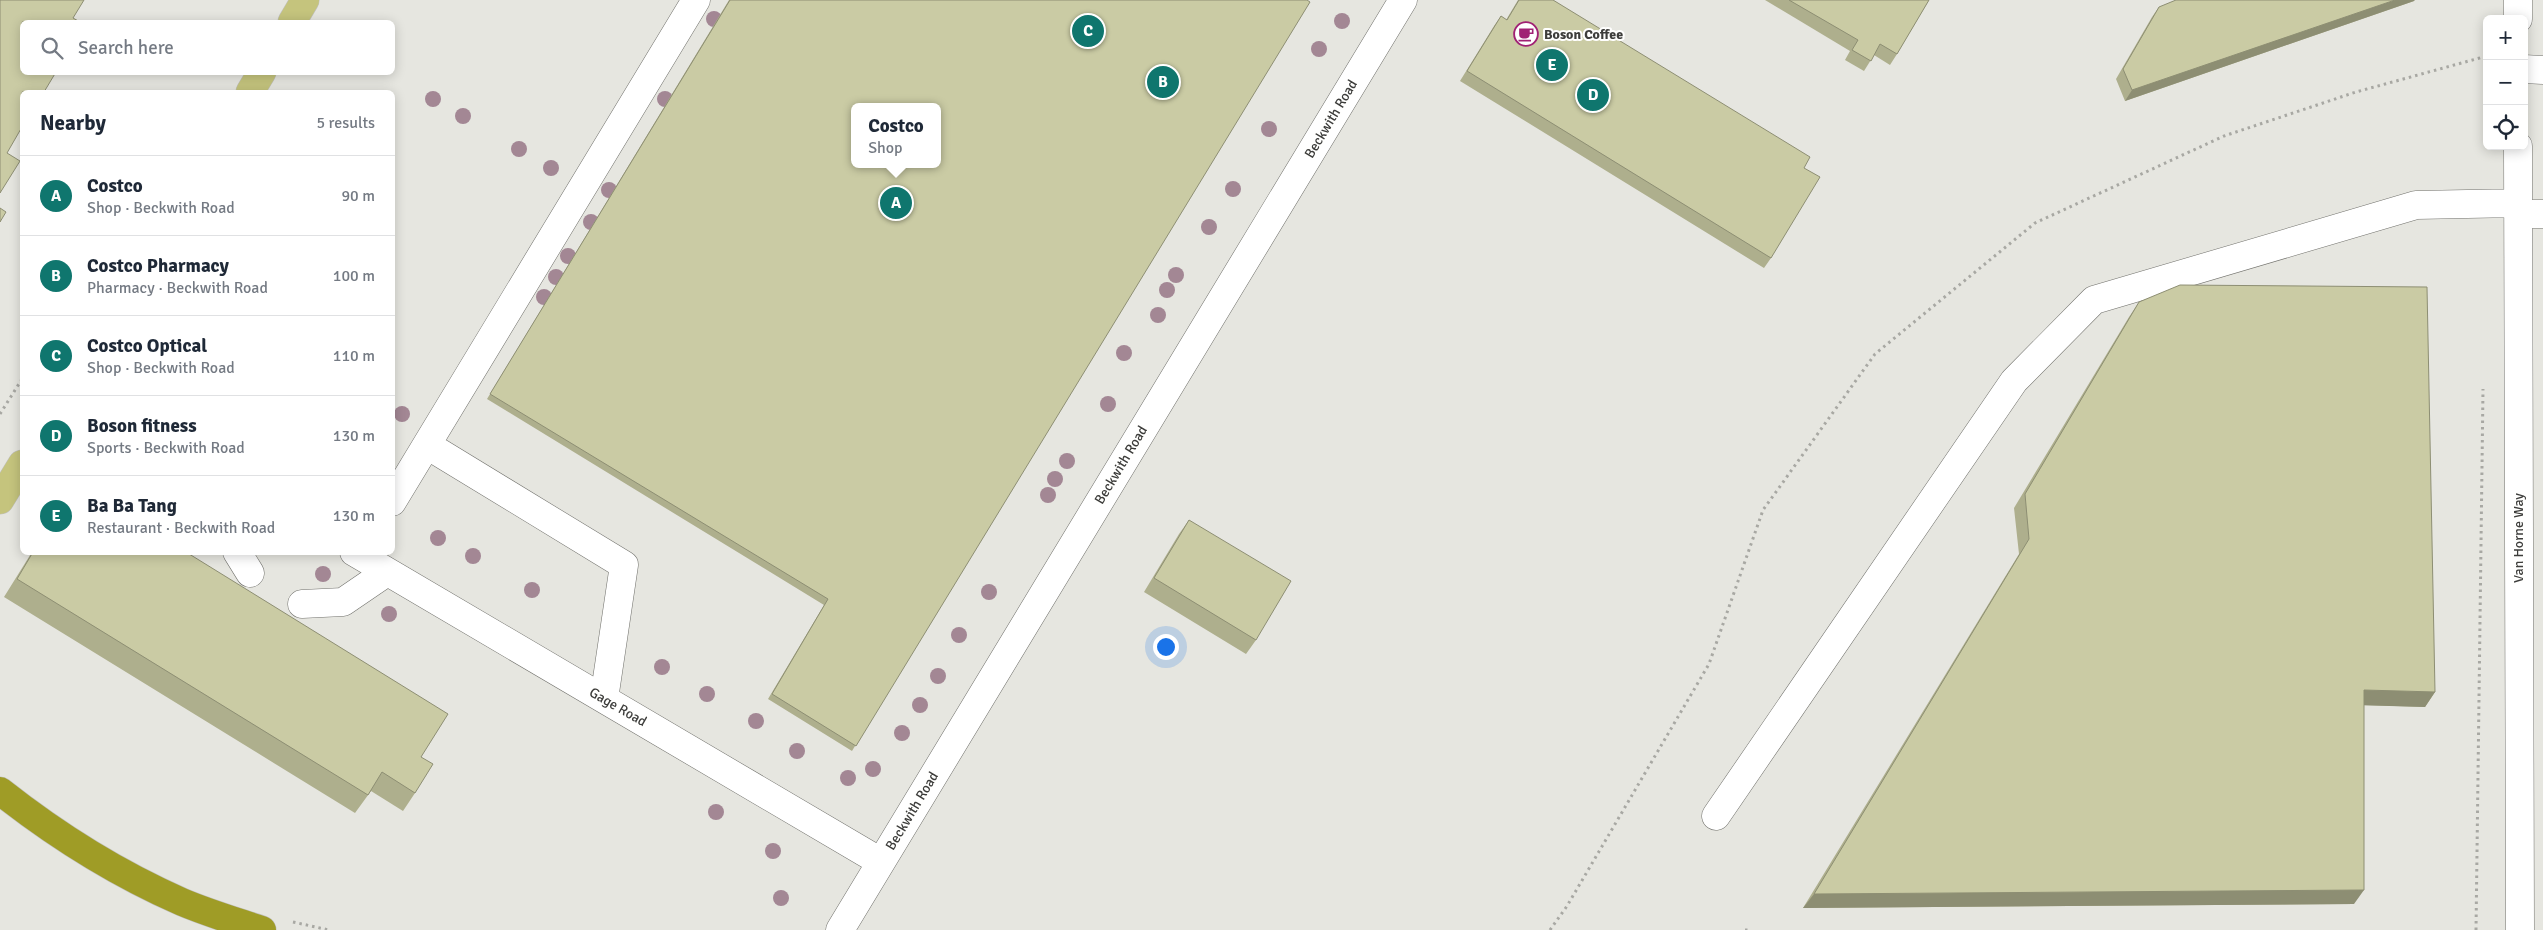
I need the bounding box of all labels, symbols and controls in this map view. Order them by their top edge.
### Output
pin: C [1072,12,1104,50]
map controls [2483,15,2528,150]
button: + [2483,15,2528,60]
search box [20,20,395,75]
cafe icon: Boson Coffee [1513,21,1539,47]
place label: Boson Coffee [1544,26,1623,43]
icon: search [38,34,66,62]
text: Search here [78,36,174,60]
pin: E [1536,46,1568,84]
button: − [2483,60,2528,105]
pin: B [1147,63,1179,101]
pin: D [1577,76,1609,114]
street label: Beckwith Road [1301,77,1361,161]
popup [851,103,941,168]
button: locate [2483,105,2528,150]
text: Nearby [40,110,106,136]
text: 5 results [316,113,375,133]
text: Costco [868,114,924,138]
text: Shop [868,138,903,158]
text: Costco [87,174,143,198]
pin: A [880,184,912,222]
text: A [51,186,61,206]
text: 90 m [341,186,375,206]
text: Shop · Beckwith Road [87,198,235,218]
text: Costco Pharmacy [87,254,229,278]
text: B [51,266,61,286]
text: 100 m [333,266,375,286]
text: Pharmacy · Beckwith Road [87,278,268,298]
text: Costco Optical [87,334,207,358]
text: C [51,346,61,366]
text: 110 m [333,346,375,366]
text: Shop · Beckwith Road [87,358,235,378]
text: Boson fitness [87,414,197,438]
street label: Beckwith Road [1091,423,1151,507]
text: D [51,426,61,446]
text: 130 m [333,426,375,446]
text: Sports · Beckwith Road [87,438,245,458]
street label: Van Horne Way [2510,493,2527,583]
text: Ba Ba Tang [87,494,177,518]
text: E [51,506,61,526]
text: 130 m [333,506,375,526]
text: Restaurant · Beckwith Road [87,518,275,538]
your location [1153,634,1179,660]
street label: Gage Road [586,684,650,730]
street label: Beckwith Road [882,769,942,853]

